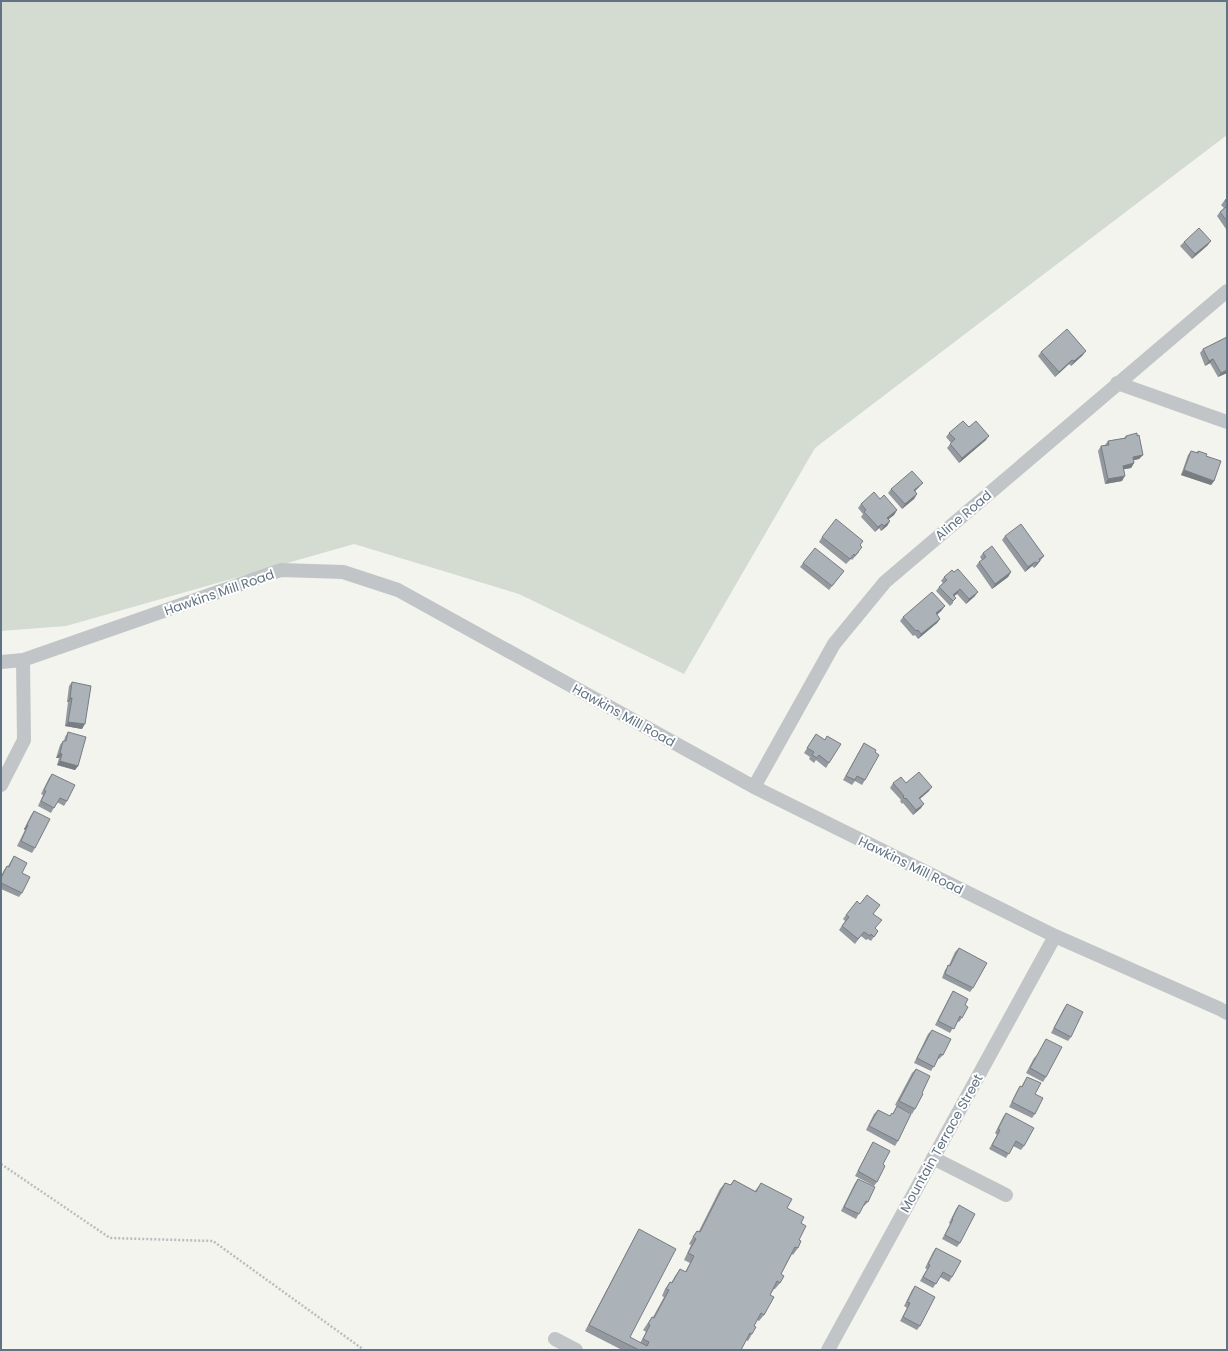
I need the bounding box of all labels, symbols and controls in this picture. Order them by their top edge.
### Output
street label: Aline Road [931,486,996,545]
street label: Hawkins Mill Road [162,565,277,620]
street label: Hawkins Mill Road [569,679,679,752]
street label: Hawkins Mill Road [855,832,967,899]
street label: Mountain Terrace Street [895,1070,988,1216]

